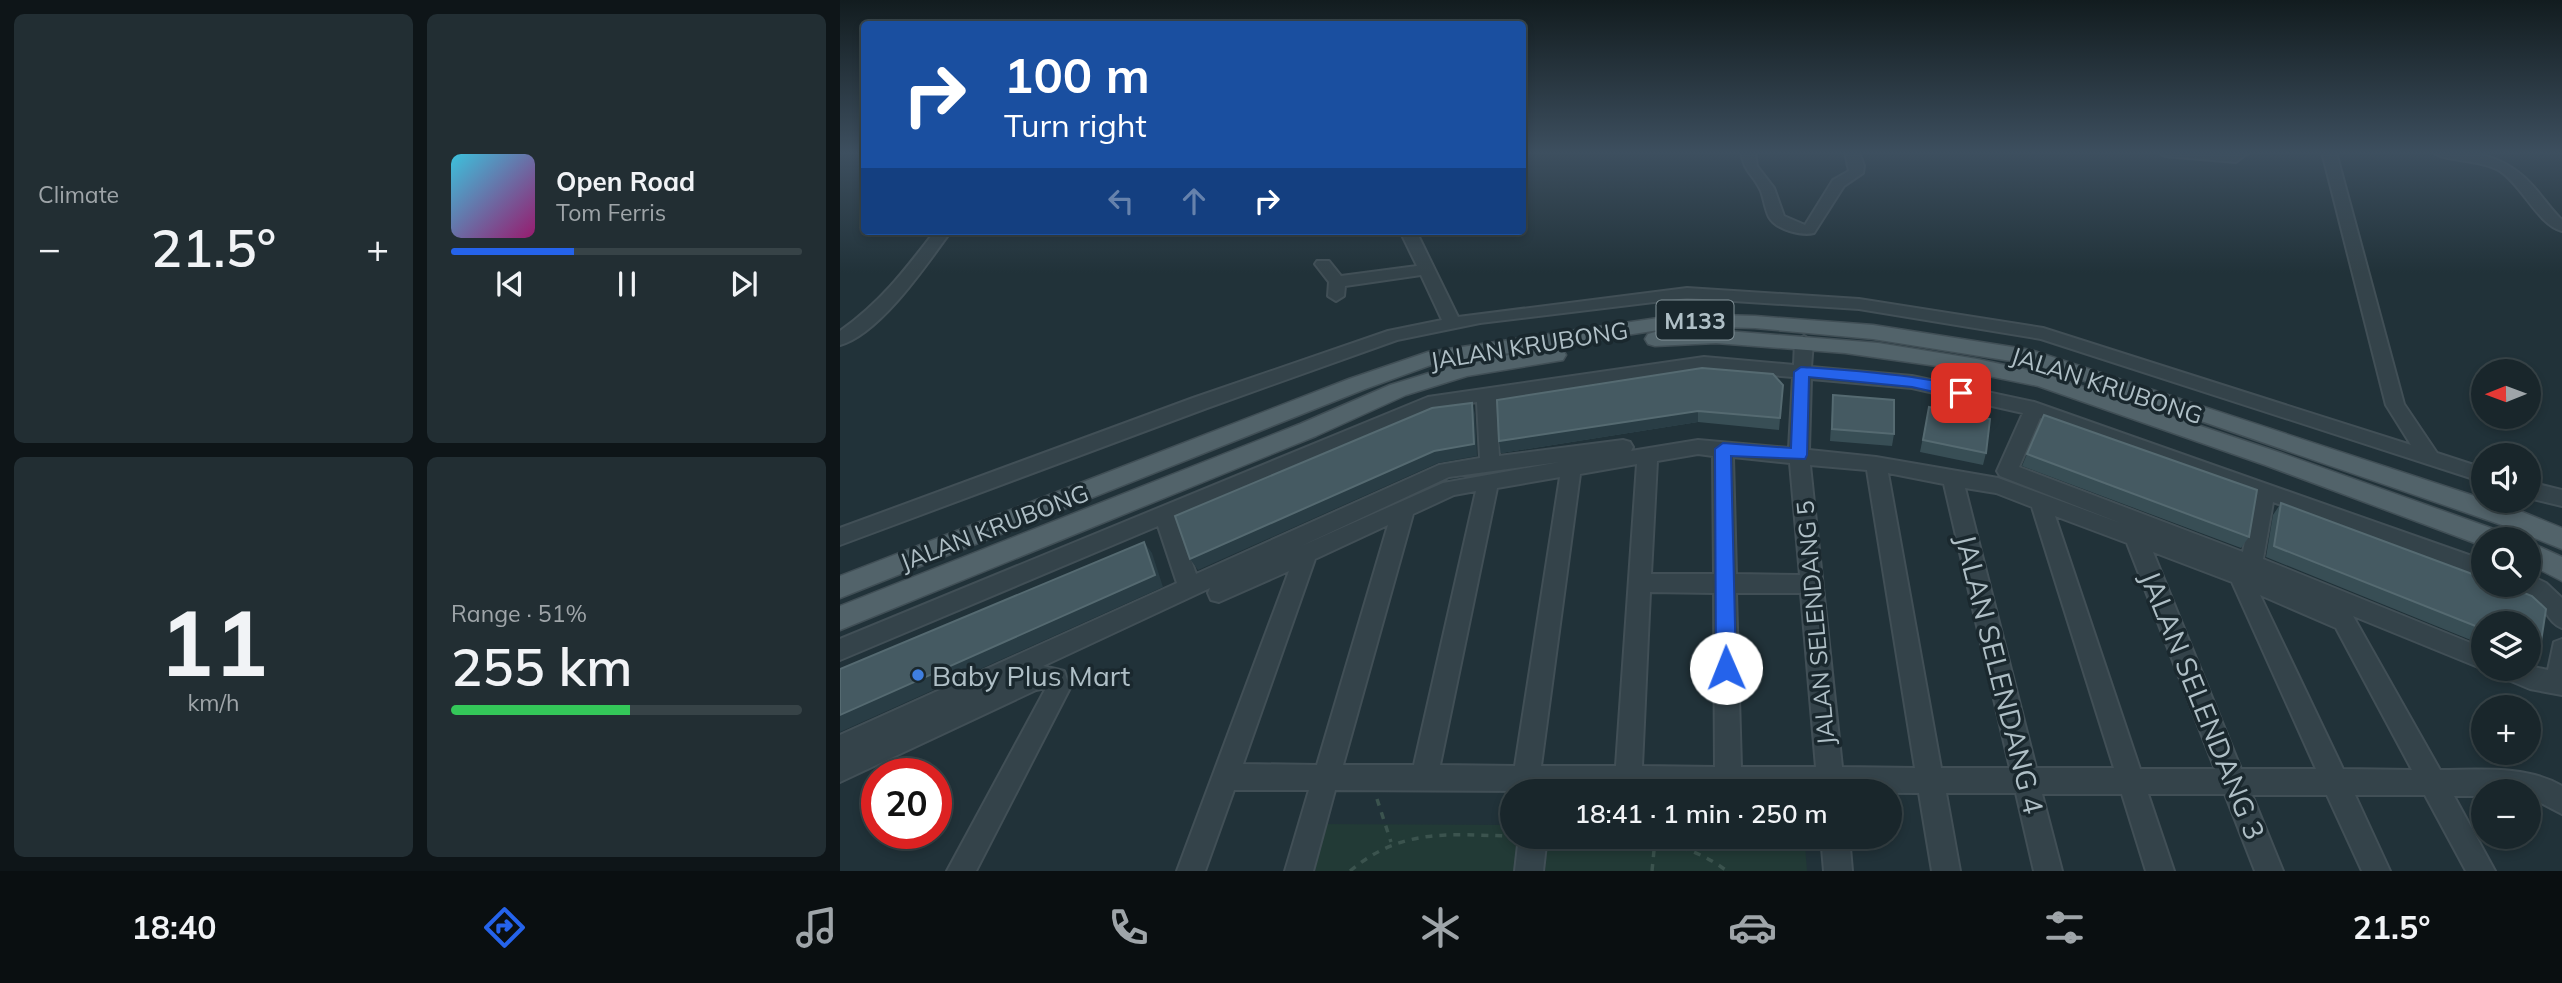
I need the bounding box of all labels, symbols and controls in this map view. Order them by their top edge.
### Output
text: 100 m [1004,44,1150,105]
icon: right [889,49,980,140]
text: Turn right [1004,105,1147,145]
text: Open Road [556,165,695,198]
text: Climate [38,180,119,209]
icon: left [1102,182,1140,220]
icon: ahead [1175,182,1213,220]
icon: right [1248,182,1286,220]
text: Tom Ferris [556,198,666,227]
text: 21.5° [151,215,276,280]
text: − [38,224,61,272]
text: + [366,224,389,272]
icon: previous [491,265,529,303]
icon: pause [608,265,646,303]
icon: next [725,265,763,303]
road number: M133 [1656,300,1734,340]
street label: JALAN KRUBONG [1428,315,1630,375]
street label: JALAN KRUBONG [2007,340,2207,430]
north arrow [2471,359,2541,429]
map controls [2471,359,2541,849]
pin [1931,363,1991,423]
icon: arrive [1942,374,1980,412]
button: sound [2471,443,2541,513]
street label: JALAN KRUBONG [895,477,1093,577]
street label: JALAN SELENDANG 5 [1789,499,1841,747]
button: search [2471,527,2541,597]
street label: JALAN SELENDANG 4 [1948,531,2052,817]
street label: JALAN SELENDANG 3 [2133,566,2273,844]
text: 11 [159,585,268,699]
text: Range · 51% [451,599,587,628]
button: layers [2471,611,2541,681]
position arrow [1689,631,1763,705]
text: 255 km [451,634,632,699]
place label: Baby Plus Mart [932,658,1131,693]
marker: Baby Plus Mart [910,667,926,683]
text: km/h [187,688,240,717]
button: + [2471,695,2541,765]
speed limit sign: 20 [861,758,952,849]
button: − [2471,779,2541,849]
text: 18:41 · 1 min · 250 m [1574,797,1828,830]
icon: directions [480,903,529,952]
icon: music [792,903,841,952]
icon: phone [1104,903,1153,952]
icon: climate [1416,903,1465,952]
icon: car [1728,903,1777,952]
icon: filters [2040,903,2089,952]
text: 18:40 [132,907,216,947]
text: 21.5° [2353,907,2430,947]

